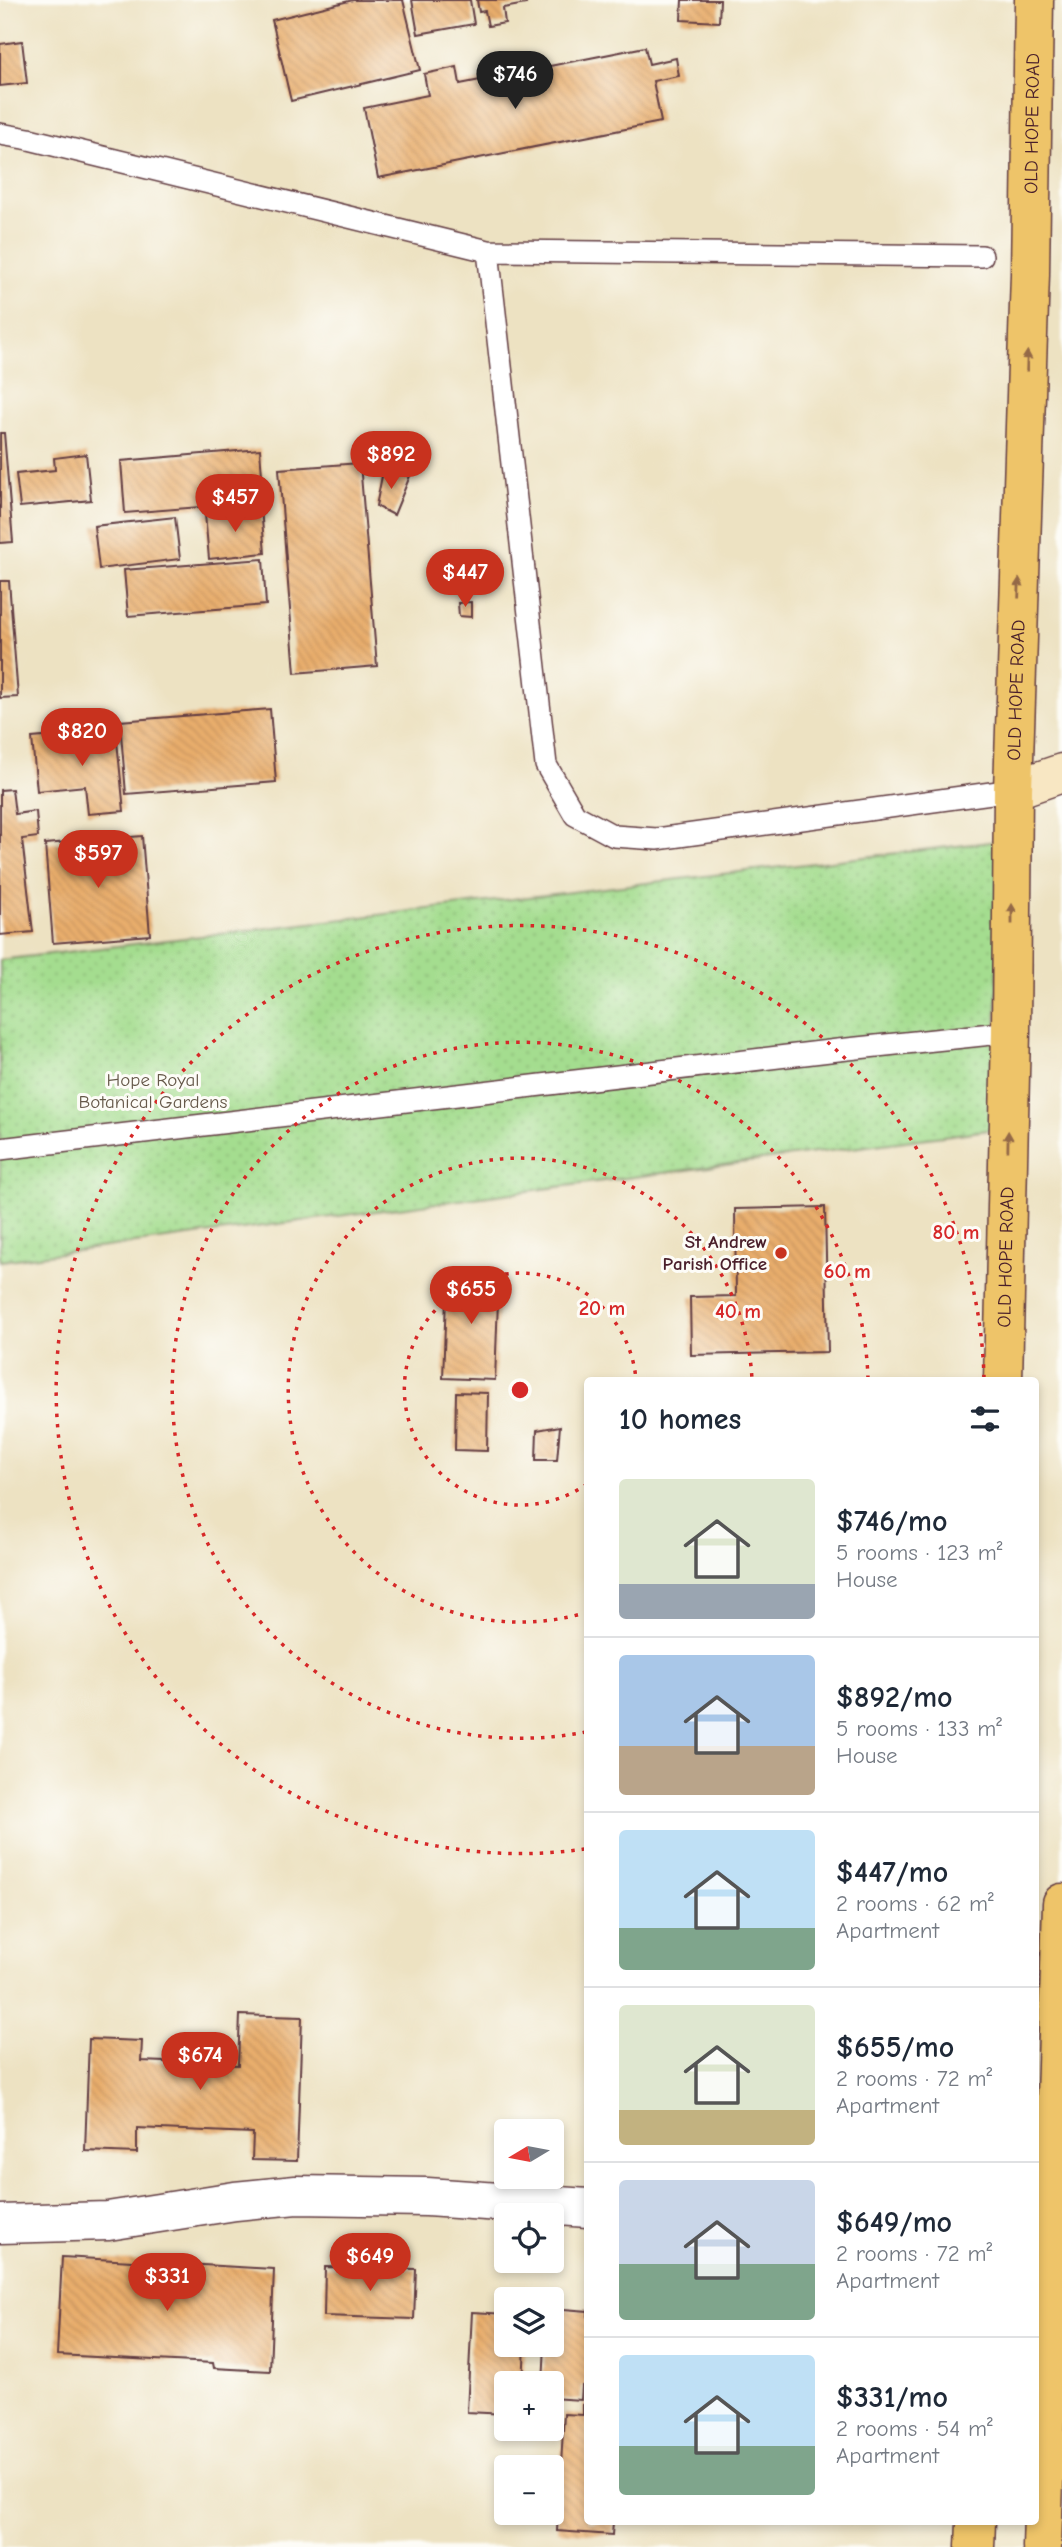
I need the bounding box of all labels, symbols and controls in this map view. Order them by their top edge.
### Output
pin: $746 [474,52,556,111]
street label: OLD HOPE ROAD [1020,53,1044,194]
text: $746 [492,60,538,87]
one-way arrow [1021,350,1033,372]
pin: $892 [350,432,432,491]
text: $892 [366,440,416,467]
pin: $457 [194,475,276,534]
text: $457 [211,483,259,510]
pin: $447 [424,550,506,609]
text: $447 [442,558,488,585]
one-way arrow [1014,577,1025,599]
street label: OLD HOPE ROAD [1003,619,1030,761]
pin: $820 [41,708,123,768]
text: $820 [57,717,107,744]
pin: $597 [57,830,139,890]
text: $597 [74,839,122,866]
one-way arrow [1006,902,1018,924]
park label: Hope Royal Botanical Gardens [78,1069,228,1113]
one-way arrow [1003,1130,1014,1152]
street label: OLD HOPE ROAD [993,1186,1018,1328]
text: 80 m [933,1220,979,1244]
place label: St Andrew Parish Office [662,1231,767,1275]
marker: St Andrew Parish Office [773,1245,789,1261]
text: 60 m [823,1259,871,1283]
pin: $655 [430,1266,512,1326]
text: $655 [446,1275,496,1302]
text: 20 m [579,1296,625,1320]
text: 40 m [715,1299,761,1323]
centre of rings [508,1378,532,1402]
icon: filters [966,1400,1004,1438]
text: 10 homes [619,1402,741,1437]
text: $746/mo [836,1504,947,1539]
icon: home [675,1507,759,1591]
text: 5 rooms · 123 m² [836,1539,1002,1566]
text: House [836,1566,898,1593]
text: $892/mo [836,1680,953,1715]
icon: home [675,1683,759,1767]
text: 5 rooms · 133 m² [836,1715,1002,1742]
text: House [836,1742,898,1769]
text: $447/mo [836,1855,948,1890]
icon: home [675,1858,759,1942]
text: 2 rooms · 62 m² [836,1890,994,1917]
text: Apartment [836,1917,939,1944]
text: $655/mo [836,2030,954,2065]
pin: $674 [159,2032,241,2092]
icon: home [675,2033,759,2117]
text: $674 [177,2041,223,2068]
text: 2 rooms · 72 m² [836,2065,992,2092]
text: Apartment [836,2092,939,2119]
north arrow [494,2119,564,2189]
map controls [494,2119,564,2525]
button: locate [494,2203,564,2273]
text: $649/mo [836,2205,952,2240]
icon: home [675,2208,759,2292]
pin: $649 [329,2234,411,2293]
text: 2 rooms · 72 m² [836,2240,992,2267]
text: $649 [346,2242,394,2269]
pin: $331 [126,2254,208,2313]
text: $331 [144,2262,190,2289]
text: Apartment [836,2267,939,2294]
button: layers [494,2287,564,2357]
button: + [494,2371,564,2441]
text: $331/mo [836,2380,948,2415]
icon: home [675,2383,759,2467]
text: 2 rooms · 54 m² [836,2415,993,2442]
text: Apartment [836,2442,939,2469]
button: − [494,2455,564,2525]

